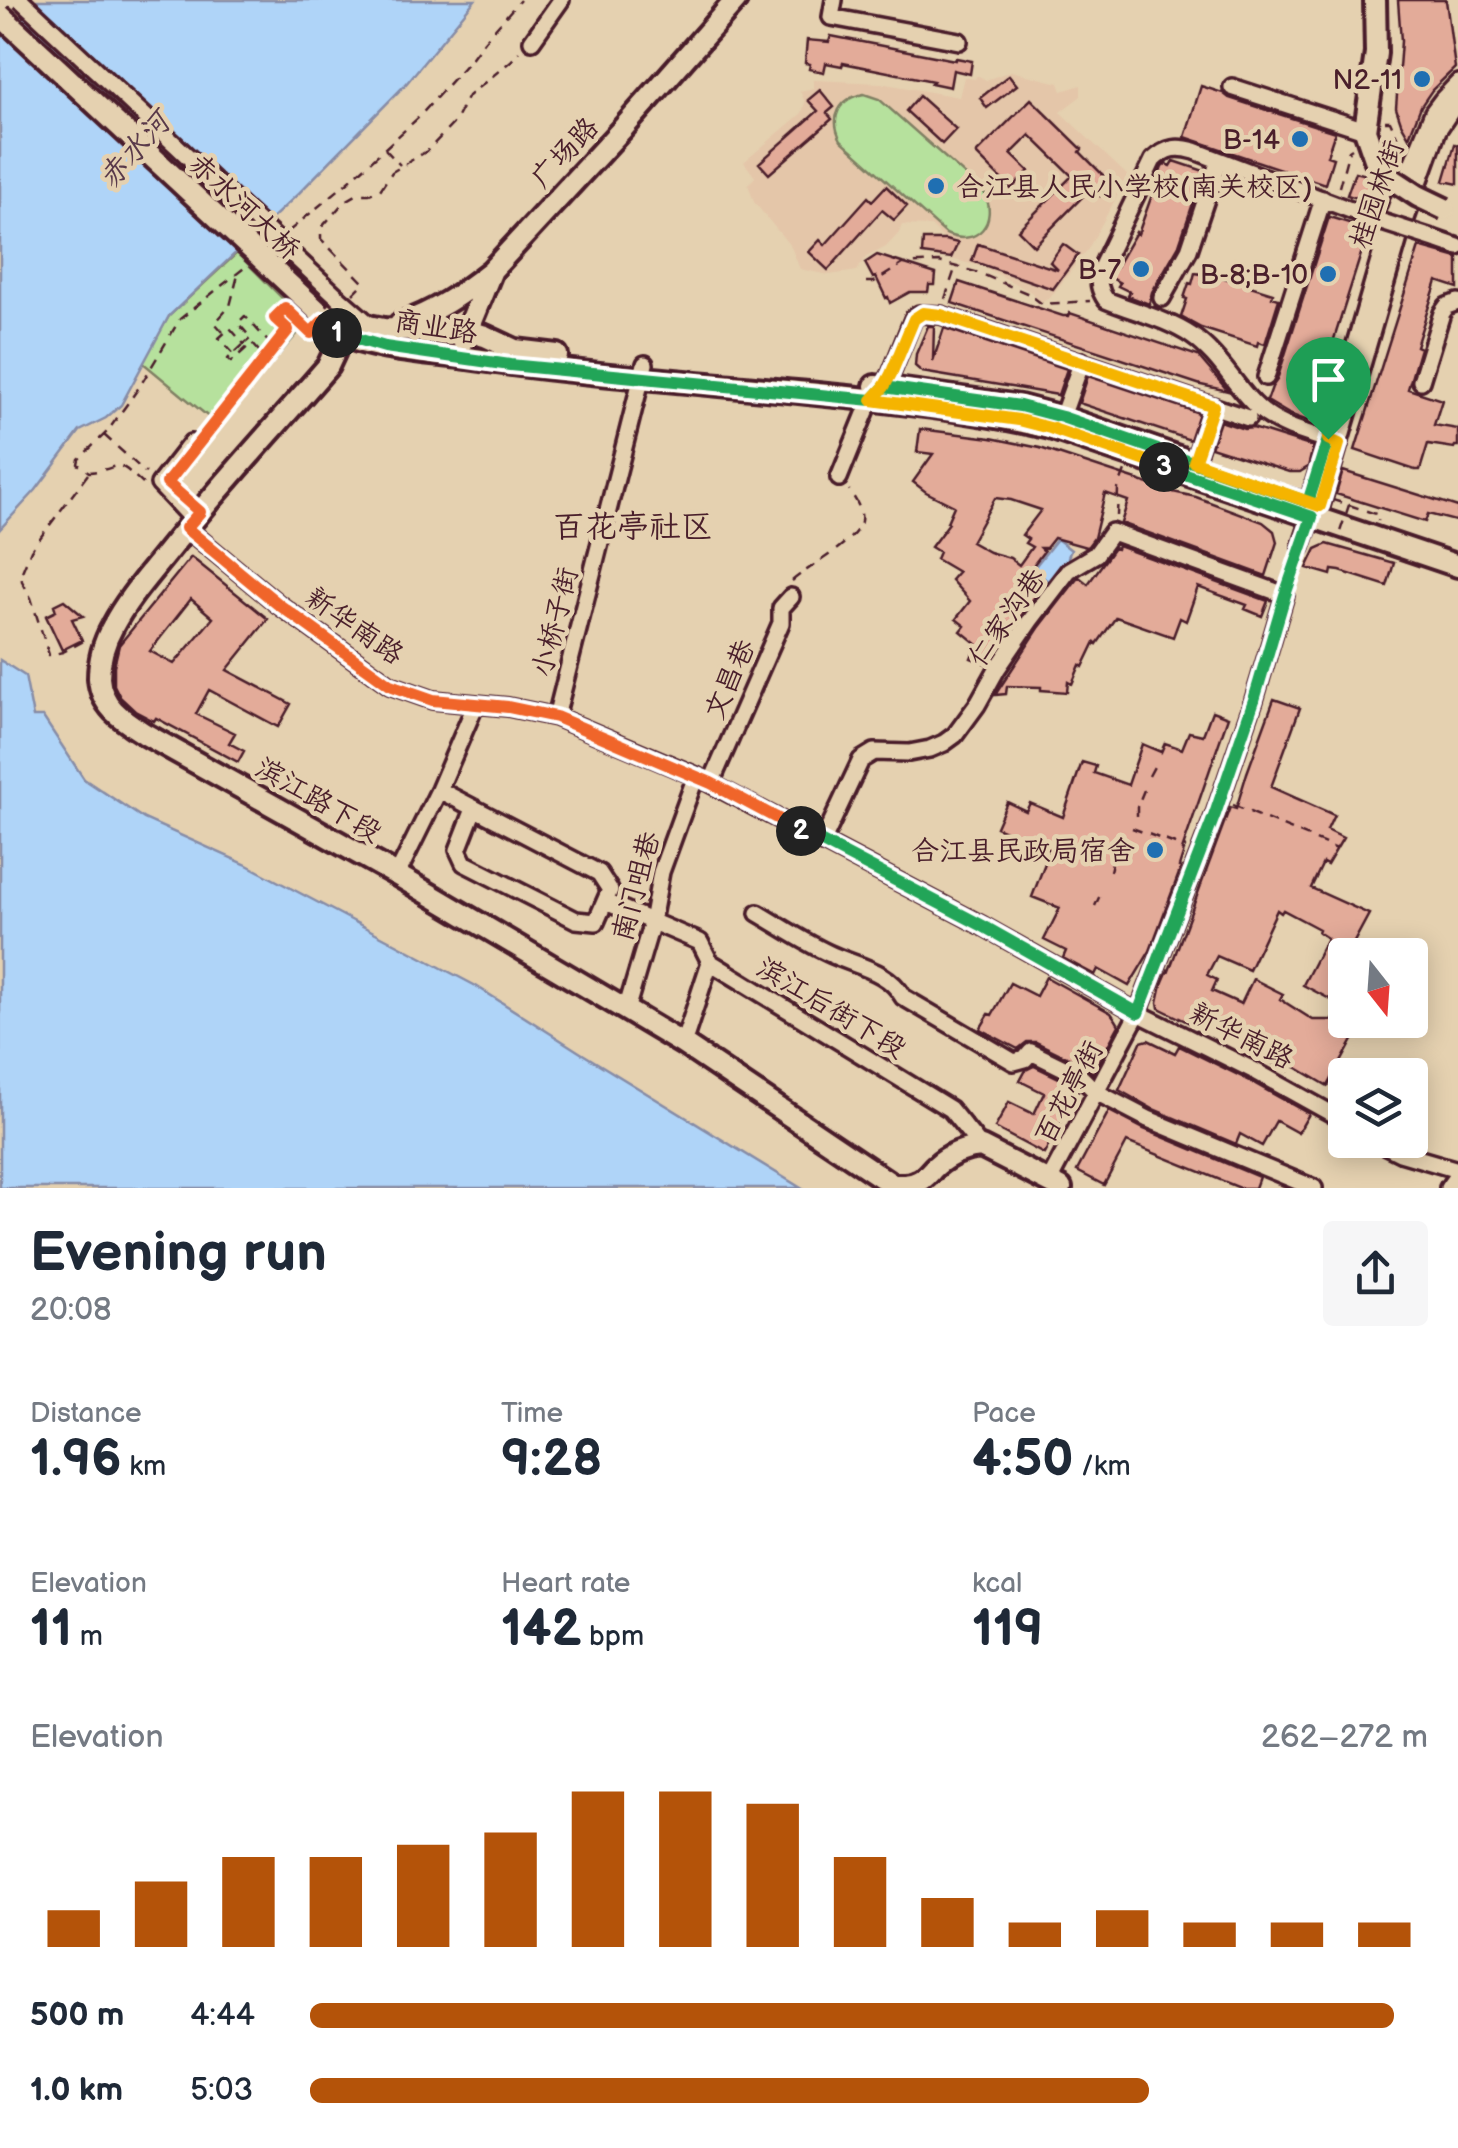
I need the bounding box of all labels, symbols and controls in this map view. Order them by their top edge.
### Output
place label: N2-11 [1333,64,1402,97]
marker: N2-11 [1411,68,1433,90]
water label: 赤水河 [91,101,182,196]
street label: 广场路 [524,111,606,195]
place label: B-14 [1223,124,1280,157]
marker: B-14 [1289,128,1311,150]
street label: 桂园林街 [1344,136,1411,253]
street label: 赤水河大桥 [182,147,306,267]
place label: 合江县人民小学校(南关校区) [956,171,1312,204]
marker: 合江县人民小学校(南关校区) [925,175,947,197]
place label: B-7 [1078,254,1121,287]
marker: B-7 [1130,258,1152,280]
place label: B-8;B-10 [1200,259,1308,292]
marker: B-8;B-10 [1317,263,1339,285]
street label: 商业路 [392,305,480,350]
pin: 1 [312,308,362,358]
text: 1 [331,316,343,349]
pin [1286,337,1371,440]
icon: arrive [1301,352,1356,407]
pin: 3 [1139,442,1189,492]
text: 3 [1156,450,1172,483]
district label: 百花亭社区 [553,508,713,547]
street label: 仁家沟巷 [962,562,1053,673]
street label: 小桥子街 [526,564,585,681]
street label: 新华南路 [299,581,409,672]
street label: 文昌巷 [698,634,763,725]
street label: 滨江路下段 [249,751,387,850]
pin: 2 [776,806,826,856]
text: 2 [793,814,809,847]
street label: 南门咀巷 [606,827,667,945]
place label: 合江县民政局宿舍 [911,835,1135,868]
marker: 合江县民政局宿舍 [1144,839,1166,861]
north arrow [1328,938,1428,1038]
map controls [1328,938,1428,1158]
street label: 滨江后街下段 [751,951,912,1066]
street label: 新华南路 [1184,996,1299,1076]
street label: 百花亭街 [1028,1036,1110,1150]
button: layers [1328,1058,1428,1158]
text: Evening run [30,1220,327,1287]
button: share [1323,1221,1428,1326]
text: 20:08 [30,1291,112,1330]
text: Distance [30,1397,142,1430]
text: Time [501,1397,563,1430]
text: Pace [972,1397,1036,1430]
text: 1.96 [30,1430,122,1490]
text: 9:28 [501,1430,602,1490]
text: 4:50 [972,1430,1073,1490]
text: km [122,1450,166,1483]
text: /km [1073,1450,1131,1483]
text: Elevation [30,1567,147,1600]
text: Heart rate [501,1567,630,1600]
text: kcal [972,1567,1022,1600]
text: 11 [30,1600,72,1660]
text: 142 [501,1600,581,1660]
text: 119 [972,1600,1043,1660]
text: m [72,1620,103,1653]
text: bpm [581,1620,644,1653]
text: Elevation [30,1718,163,1757]
text: 262–272 m [1261,1718,1428,1757]
text: 500 m [30,1996,124,2035]
text: 4:44 [190,1996,255,2035]
text: 1.0 km [30,2071,123,2110]
text: 5:03 [190,2071,253,2110]

